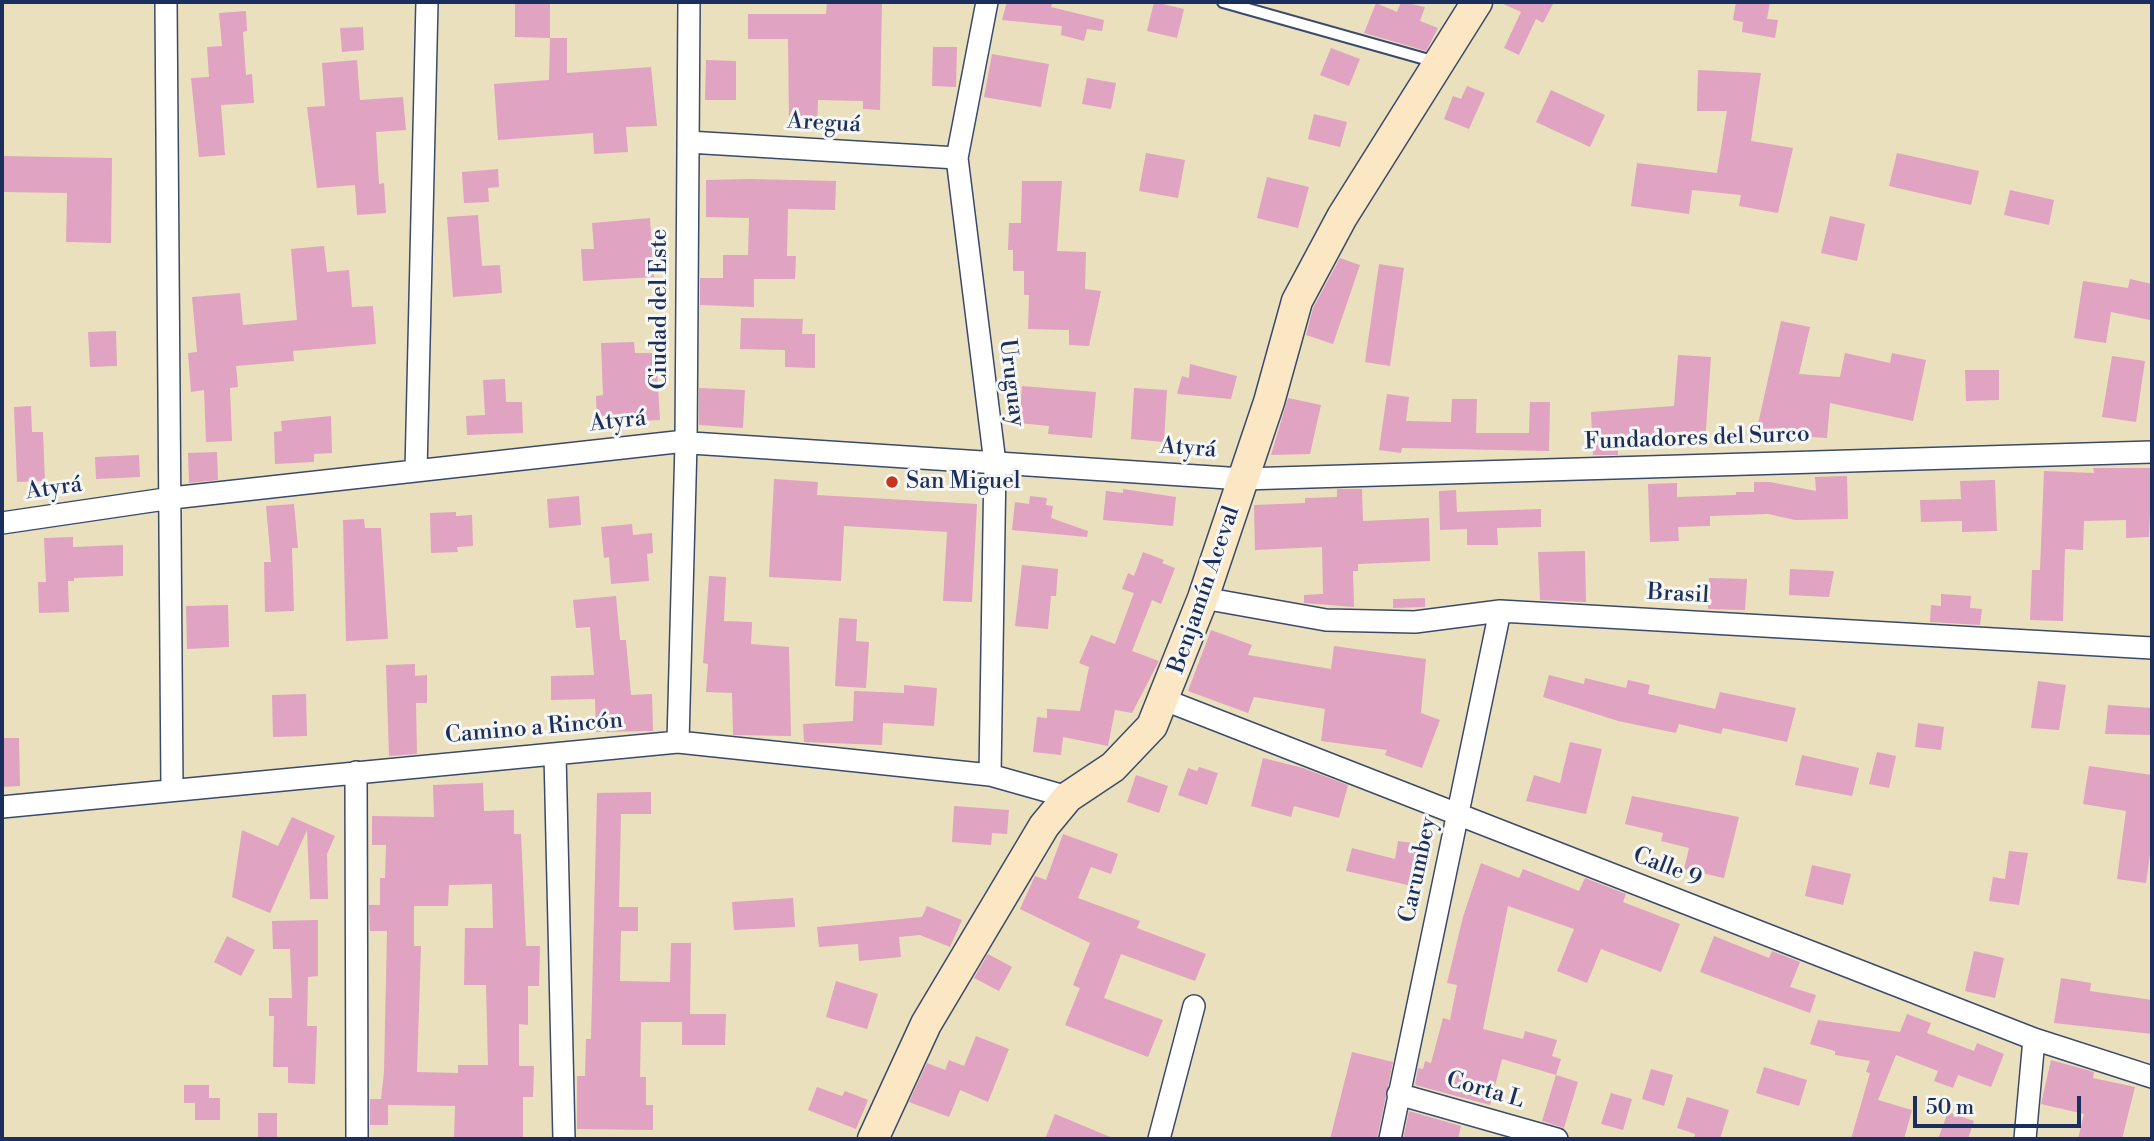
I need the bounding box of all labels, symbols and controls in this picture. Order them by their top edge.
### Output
street label: Areguá [786,108,862,140]
street label: Ciudad del Este [646,229,674,389]
street label: Uruguay [992,338,1030,428]
street label: Atyrá [588,405,648,439]
street label: Fundadores del Surco [1584,421,1810,457]
street label: Atyrá [1159,433,1217,465]
place label: San Miguel [906,468,1021,496]
street label: Atyrá [24,471,84,507]
marker: San Miguel [884,474,900,490]
street label: Benjamín Aceval [1163,503,1247,677]
street label: Brasil [1646,580,1710,610]
street label: Camino a Rincón [444,707,624,751]
street label: Carumbey [1394,815,1444,925]
street label: Calle 9 [1629,842,1705,894]
street label: Corta L [1443,1067,1527,1115]
scale bar [1916,1082,2084,1126]
text: 50 m [1926,1095,1974,1121]

